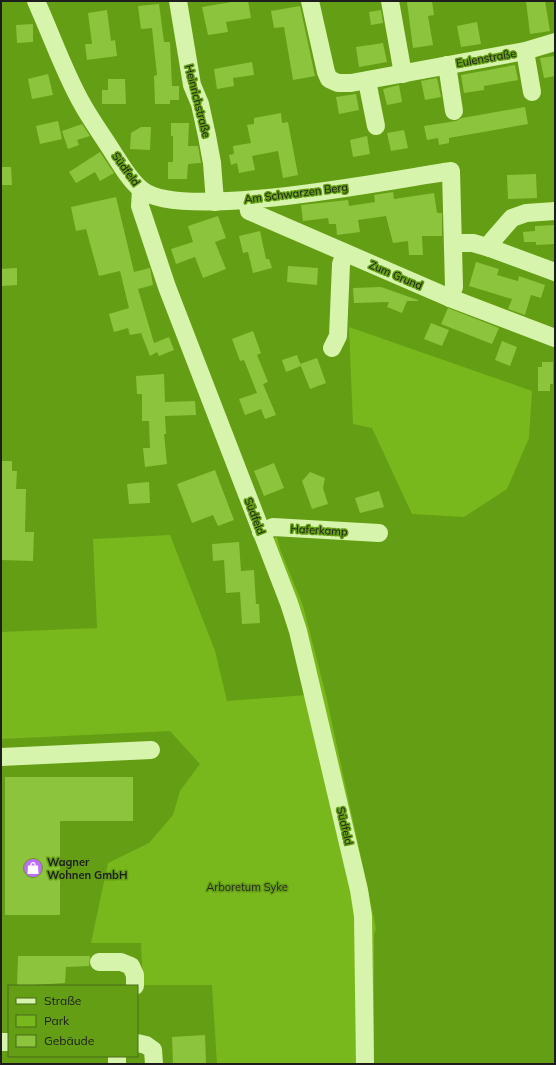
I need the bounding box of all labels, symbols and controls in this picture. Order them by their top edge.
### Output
street label: Eulenstraße [455,46,517,70]
street label: Heinrichstraße [182,63,214,139]
street label: Südfeld [109,149,143,189]
street label: Am Schwarzen Berg [243,180,349,206]
street label: Zum Grund [367,257,425,293]
street label: Südfeld [242,495,268,537]
street label: Haferkamp [290,522,348,539]
street label: Südfeld [334,806,356,846]
place label: Wagner Wohnen GmbH [47,855,127,882]
shop icon: Wagner Wohnen GmbH [22,857,44,879]
park label: Arboretum Syke [206,880,288,894]
legend [8,985,138,1057]
text: Straße [44,993,81,1008]
text: Park [44,1013,70,1028]
text: Gebäude [44,1033,94,1048]

